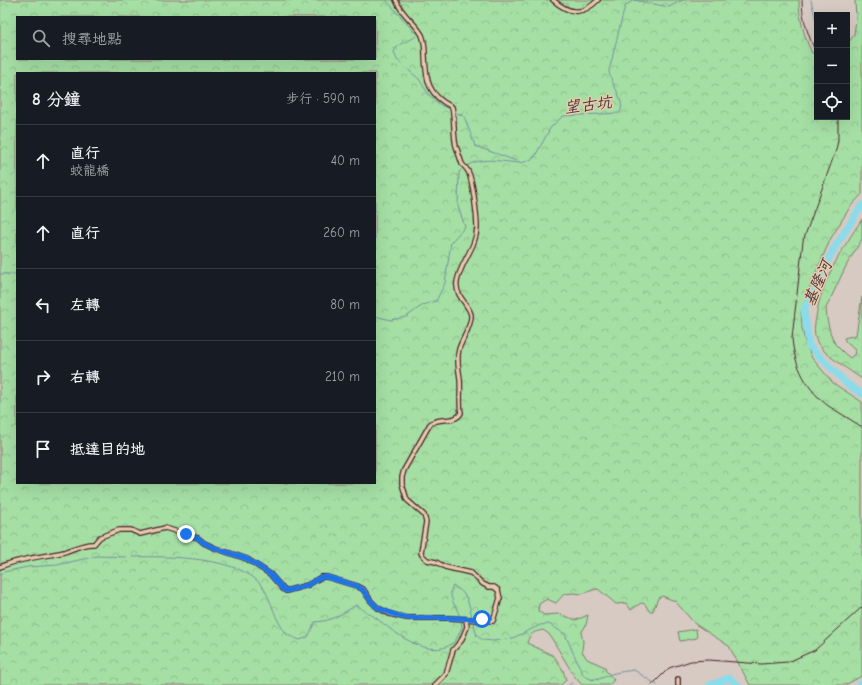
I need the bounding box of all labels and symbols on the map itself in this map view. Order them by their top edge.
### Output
water label: 望古坑 [563,93,615,117]
water label: 基隆河 [800,255,837,309]
route end [177,525,195,543]
route start [473,610,491,628]

